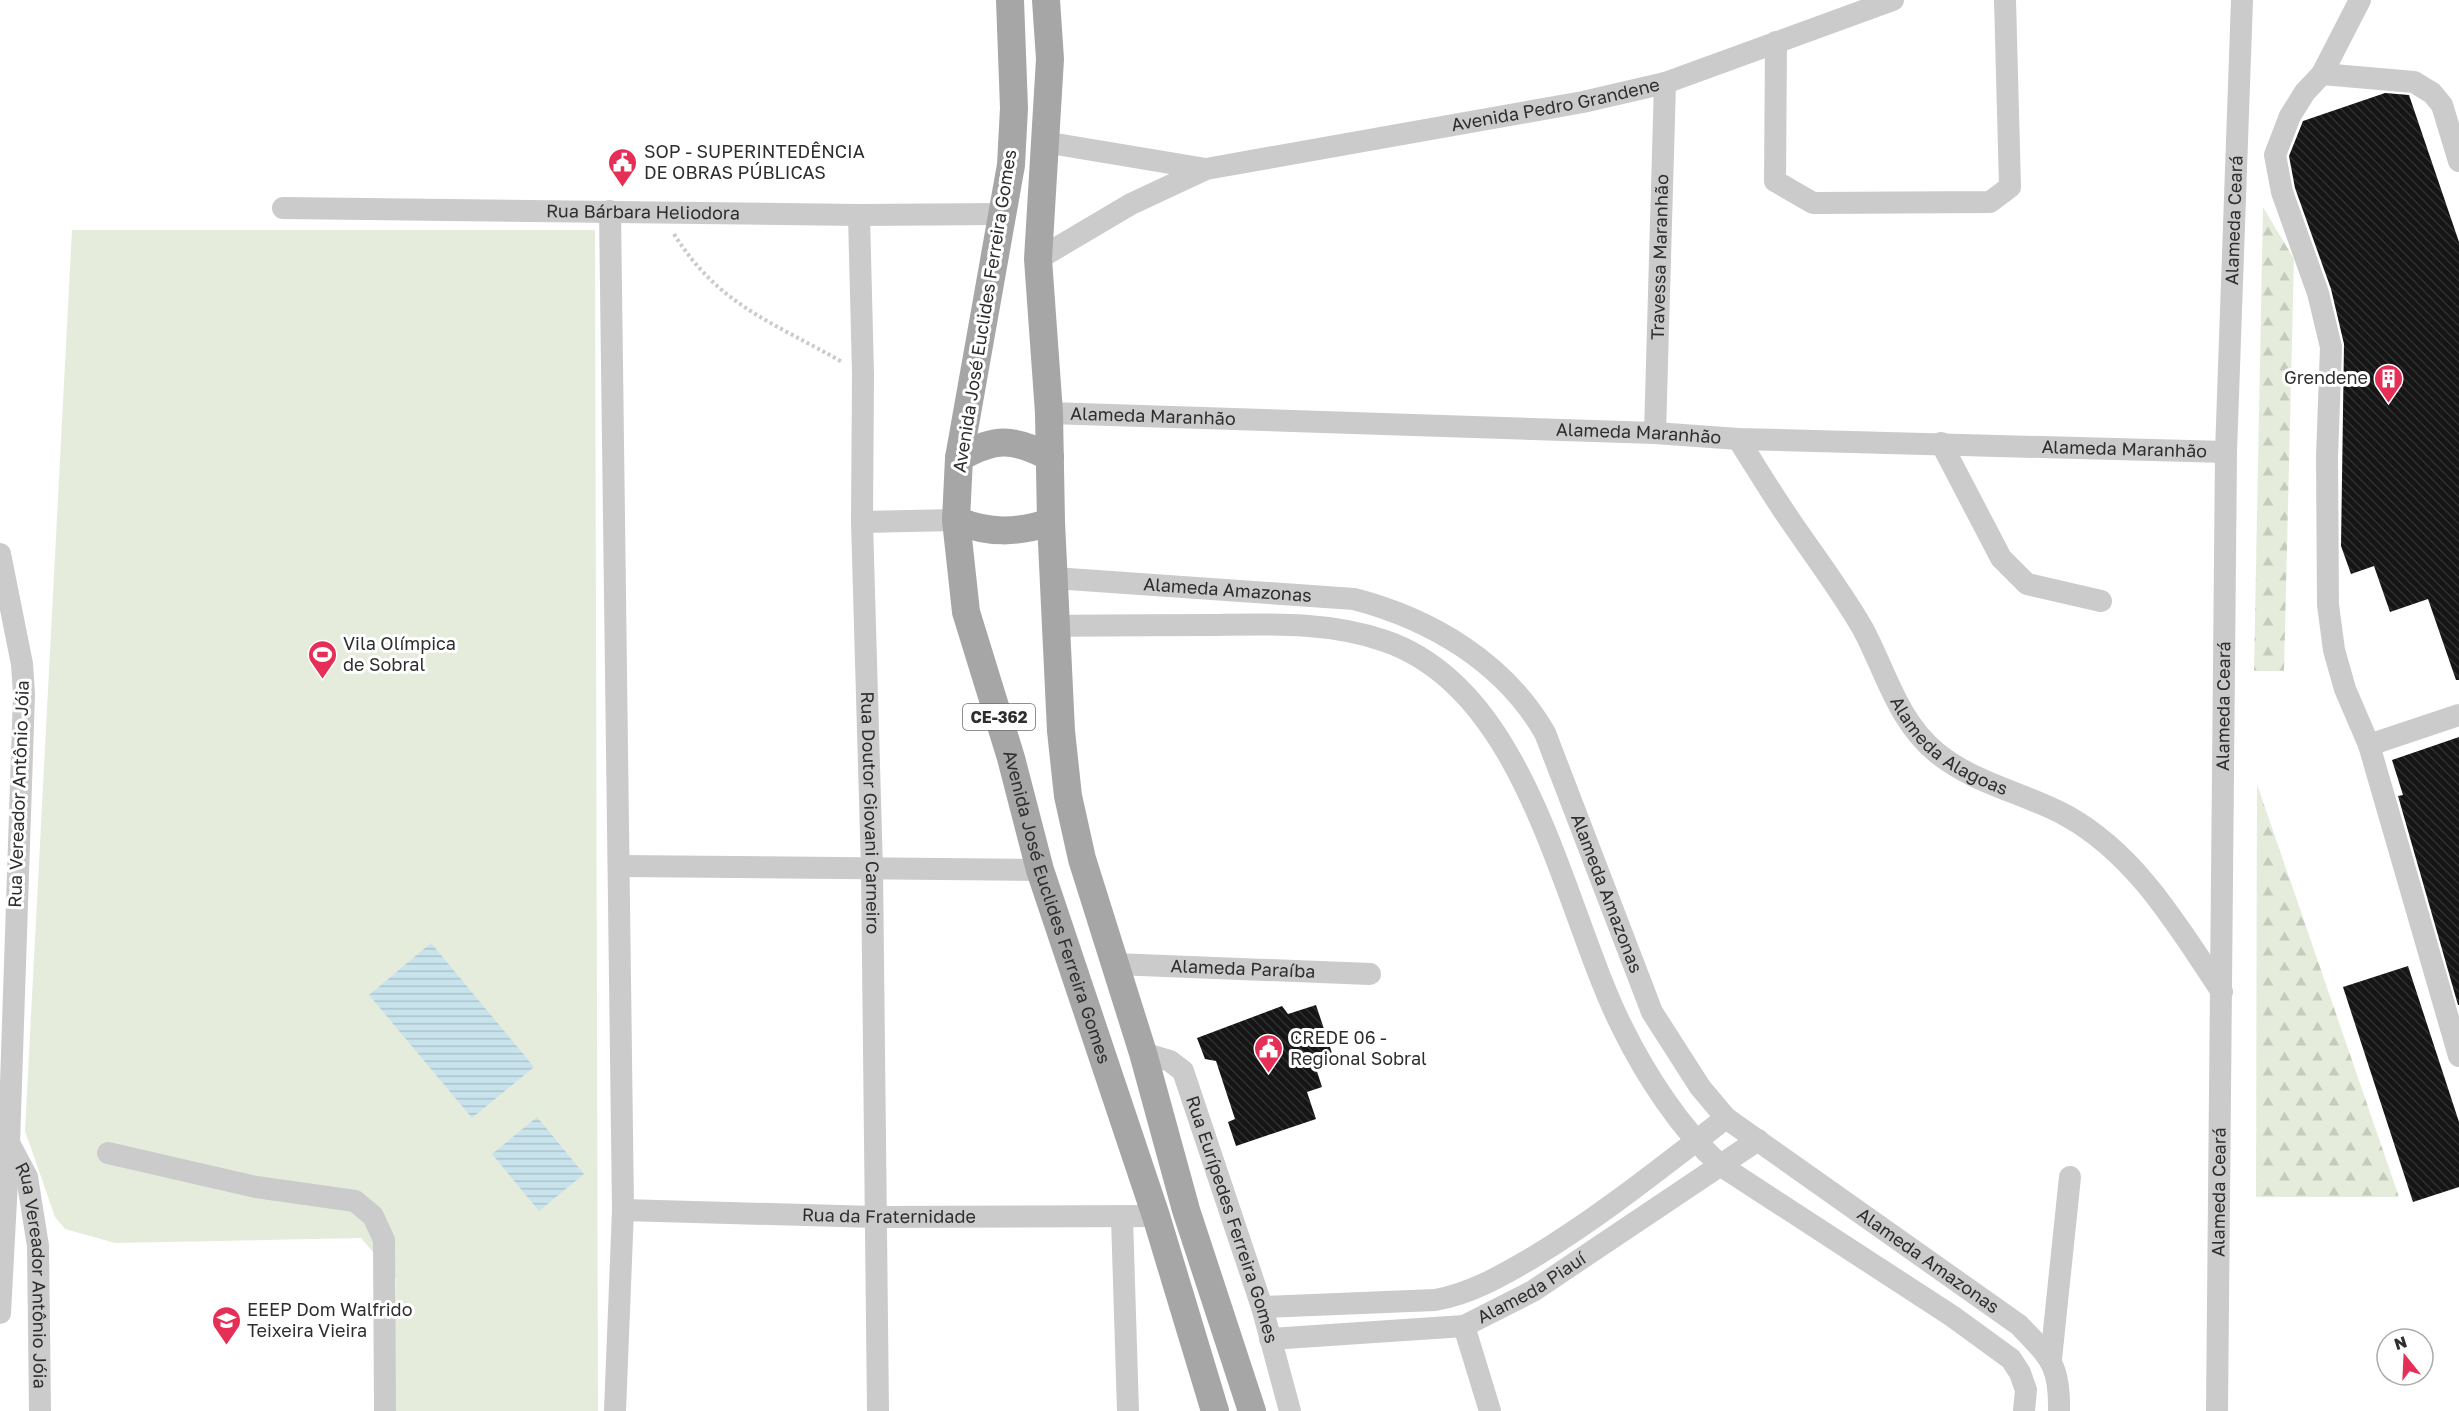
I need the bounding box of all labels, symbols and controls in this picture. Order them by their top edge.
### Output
street label: Avenida Pedro Grandene [1449,73,1662,135]
place label: SOP - SUPERINTEDÊNCIA DE OBRAS PÚBLICAS [644,140,865,183]
public building icon: SOP - SUPERINTEDÊNCIA DE OBRAS PÚBLICAS [607,146,639,188]
street label: Avenida José Euclides Ferreira Gomes [948,148,1020,474]
street label: Alameda Ceará [2220,155,2246,285]
street label: Travessa Maranhão [1646,174,1672,340]
street label: Rua Bárbara Heliodora [546,199,740,224]
building icon: Grendene [2373,362,2405,404]
place label: Grendene [2284,366,2368,388]
street label: Alameda Maranhão [1070,402,1236,429]
street label: Alameda Maranhão [1556,418,1722,448]
street label: Alameda Maranhão [2041,435,2207,461]
street label: Alameda Amazonas [1143,572,1313,606]
place label: Vila Olímpica de Sobral [343,632,456,675]
sports icon: Vila Olímpica de Sobral [306,638,338,680]
street label: Alameda Ceará [2211,641,2234,771]
street label: Rua Vereador Antônio Jóia [3,680,33,908]
street label: Rua Doutor Giovani Carneiro [857,691,885,934]
street label: Alameda Alagoas [1886,692,2011,799]
road number: CE-362 [963,704,1035,730]
street label: Avenida José Euclides Ferreira Gomes [999,747,1116,1066]
street label: Alameda Amazonas [1567,810,1648,976]
street label: Alameda Paraíba [1170,954,1316,982]
place label: CREDE 06 - Regional Sobral [1290,1026,1427,1069]
public building icon: CREDE 06 - Regional Sobral [1253,1032,1285,1074]
street label: Rua Eurípedes Ferreira Gomes [1182,1093,1283,1346]
street label: Alameda Ceará [2206,1127,2230,1257]
street label: Rua Vereador Antônio Jóia [11,1158,52,1389]
street label: Alameda Amazonas [1853,1202,2004,1318]
street label: Rua da Fraternidade [802,1203,976,1227]
street label: Alameda Piauí [1473,1246,1590,1327]
place label: EEEP Dom Walfrido Teixeira Vieira [247,1298,412,1341]
school or university icon: EEEP Dom Walfrido Teixeira Vieira [210,1304,242,1346]
north arrow [2375,1327,2435,1387]
text: N [2391,1331,2409,1354]

